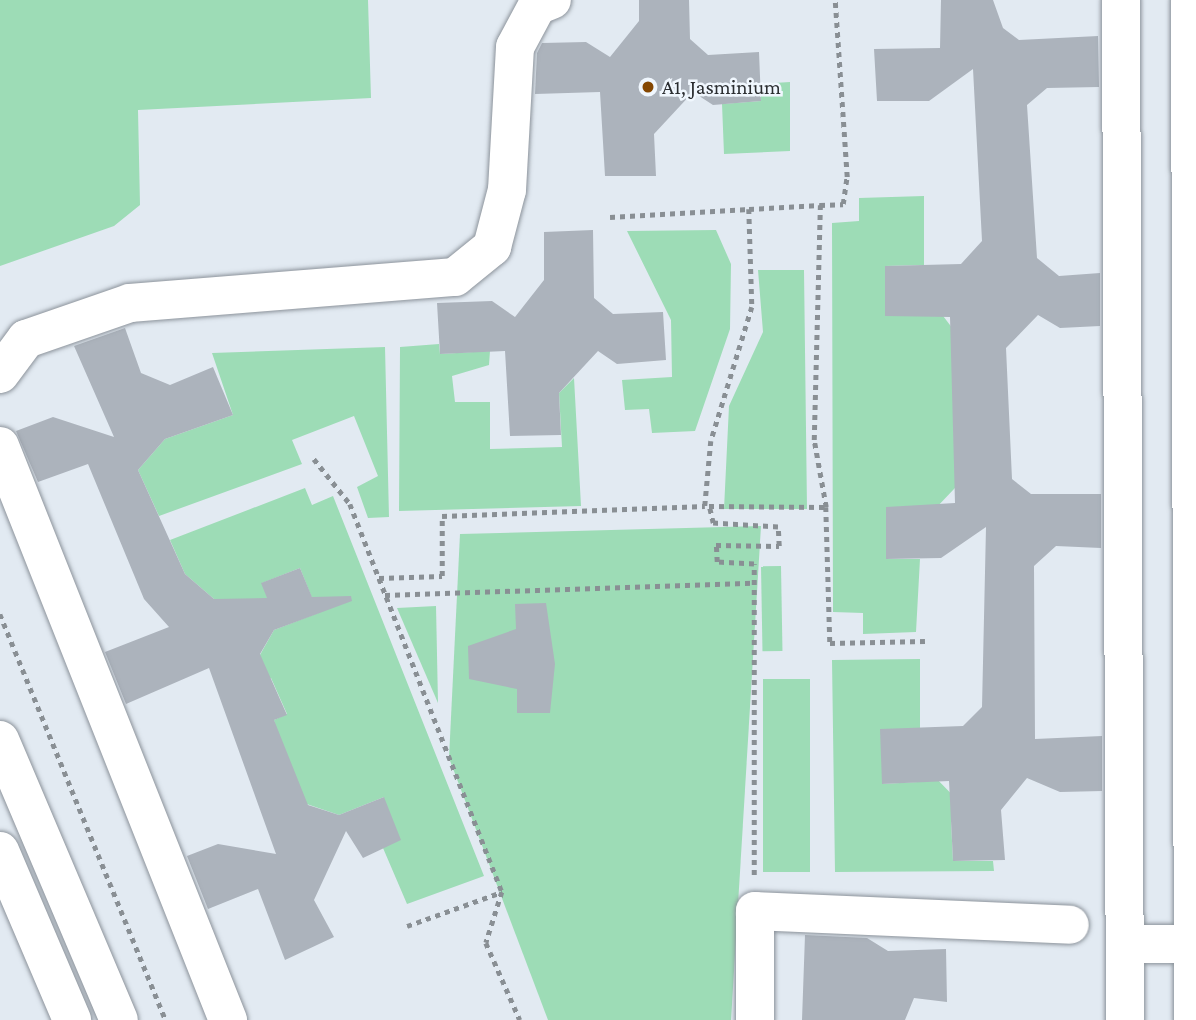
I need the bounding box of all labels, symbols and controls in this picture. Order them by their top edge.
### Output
place label: A1, Jasminium [662,74,781,100]
marker: A1, Jasminium [640,79,656,95]

